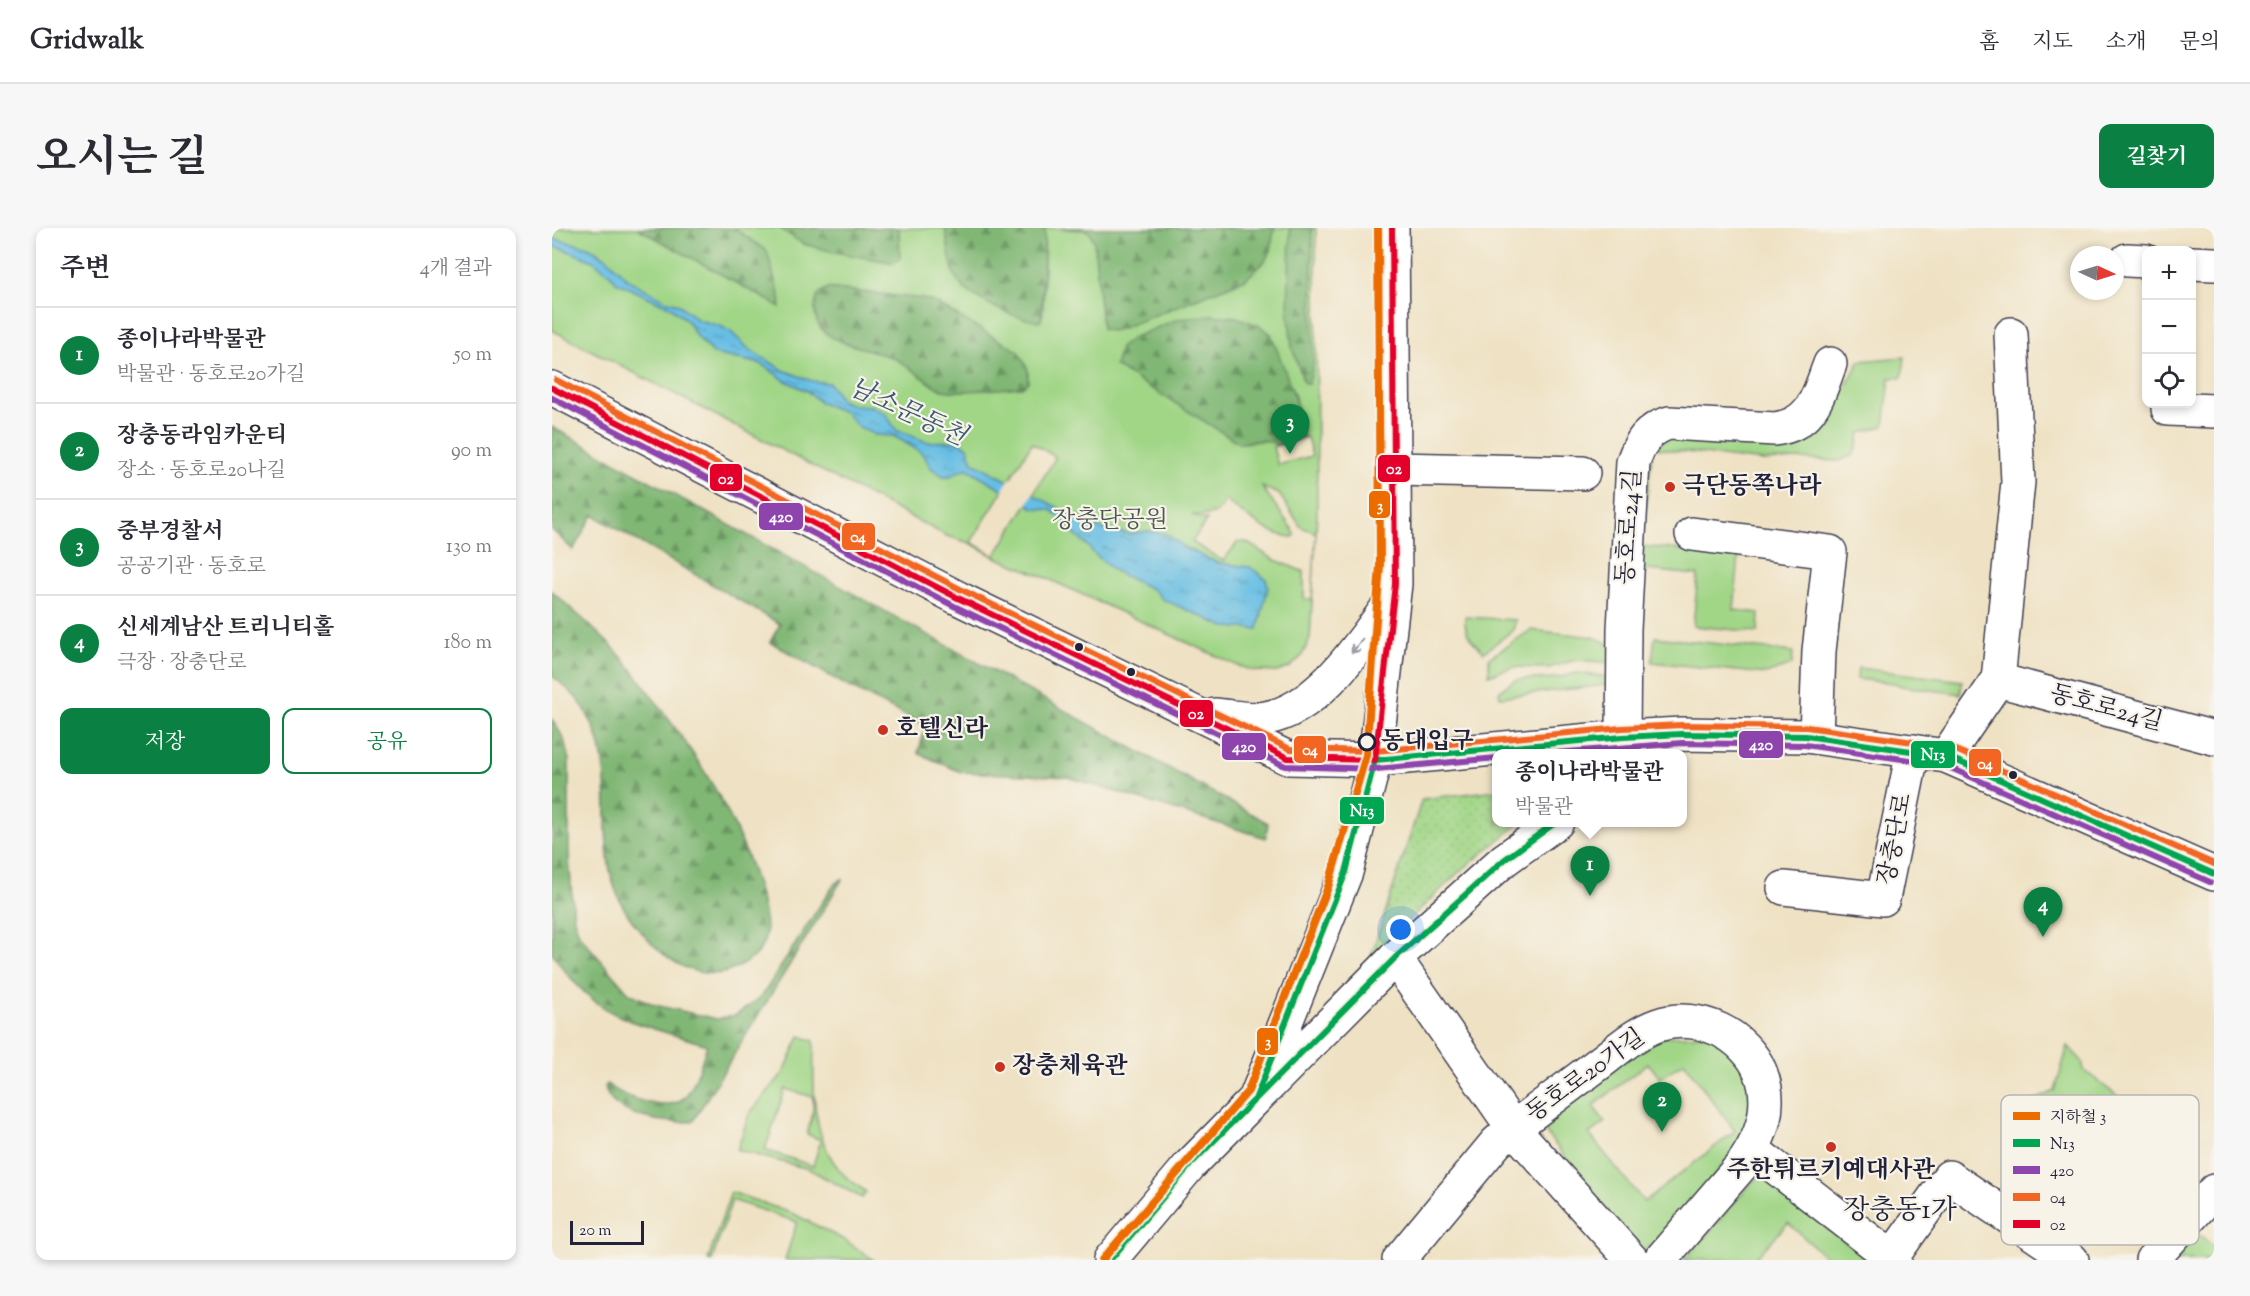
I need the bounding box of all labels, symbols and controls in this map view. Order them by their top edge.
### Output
text: Gridwalk [30,21,144,61]
text: 홈 [1979,28,1999,58]
text: 지도 [2032,28,2073,58]
text: 소개 [2106,28,2146,58]
text: 문의 [2179,28,2220,58]
button: 길찾기 [2099,124,2214,188]
text: 오시는 길 [36,130,207,190]
north arrow [2070,246,2124,300]
map controls [2142,246,2196,408]
button: + [2142,246,2196,300]
text: 주변 [60,251,110,288]
text: 4개 결과 [420,255,492,284]
button: − [2142,300,2196,354]
text: 종이나라박물관 [117,325,266,357]
text: 1 [76,341,83,370]
text: 50 m [454,341,492,370]
button: locate [2142,354,2196,408]
text: 박물관 · 동호로20가길 [117,361,305,390]
water label: 남소문동천 [842,370,973,457]
pin: 3 [1270,404,1310,454]
text: 장충동라임카운티 [117,421,287,453]
text: 2 [75,437,84,466]
text: 90 m [451,437,492,466]
line badge: 02 [1377,454,1411,483]
text: 장소 · 동호로20나길 [117,457,286,486]
text: 02 [1386,459,1402,482]
line badge: 02 [709,463,743,492]
street label: 동호로24길 [1609,468,1651,586]
text: 02 [718,469,734,492]
place label: 극단동쪽나라 [1682,470,1822,504]
marker: 극단동쪽나라 [1663,480,1677,494]
line badge: 3 [1368,490,1391,519]
text: 3 [1377,496,1384,519]
line badge: 420 [758,502,804,531]
park label: 장충단공원 [1052,504,1168,538]
text: 420 [768,507,794,530]
text: 중부경찰서 [117,517,223,549]
line badge: 04 [841,522,876,551]
text: 04 [850,527,866,550]
text: 3 [75,533,84,562]
text: 130 m [446,533,492,562]
text: 공공기관 · 동호로 [117,553,266,582]
text: 신세계남산 트리니티홀 [117,613,334,645]
text: 4 [74,629,85,658]
text: 180 m [444,629,492,658]
one-way arrow [1351,638,1364,654]
unlabelled marker [1073,641,1085,653]
text: 극장 · 장충단로 [117,649,246,678]
unlabelled marker [1125,666,1137,678]
street label: 동호로24길 [2046,678,2166,740]
line badge: 02 [1179,699,1214,728]
text: 02 [1188,704,1204,727]
button: 저장 [60,708,270,774]
button: 공유 [282,708,492,774]
place label: 호텔신라 [895,713,989,747]
marker: 호텔신라 [876,723,890,737]
place label: 동대입구 [1381,725,1474,759]
line badge: 420 [1738,730,1784,759]
line badge: 420 [1221,732,1267,761]
marker: 동대입구 [1358,733,1376,751]
line badge: 04 [1293,735,1327,764]
text: 420 [1748,735,1774,758]
text: 420 [1231,737,1257,760]
text: 04 [1302,740,1318,763]
line badge: N13 [1910,740,1956,769]
text: N13 [1921,745,1946,768]
line badge: 04 [1968,748,2002,777]
popup [1492,749,1687,827]
text: 04 [1977,754,1993,777]
text: 종이나라박물관 [1515,758,1664,790]
unlabelled marker [2007,769,2019,781]
street label: 장충단로 [1870,790,1922,888]
text: 박물관 [1515,794,1573,823]
line badge: N13 [1339,796,1385,825]
text: N13 [1350,801,1375,824]
pin: 1 [1570,846,1610,896]
pin: 4 [2024,888,2062,937]
your location [1386,915,1415,944]
street label: 동호로20가길 [1519,1021,1653,1131]
line badge: 3 [1256,1027,1279,1056]
text: 3 [1265,1032,1272,1055]
place label: 장충체육관 [1012,1050,1128,1084]
marker: 장충체육관 [993,1060,1007,1074]
pin: 2 [1642,1082,1682,1132]
legend [2001,1095,2199,1245]
text: 지하철 3 [2050,1107,2106,1130]
text: N13 [2050,1134,2075,1157]
marker: 주한튀르키예대사관 [1824,1140,1838,1154]
place label: 주한튀르키예대사관 [1727,1154,1935,1188]
text: 420 [2050,1161,2074,1184]
text: 04 [2050,1188,2066,1211]
district label: 장충동1가 [1843,1192,1957,1231]
text: 02 [2050,1215,2066,1238]
scale bar [570,1218,644,1246]
text: 20 m [579,1220,612,1243]

